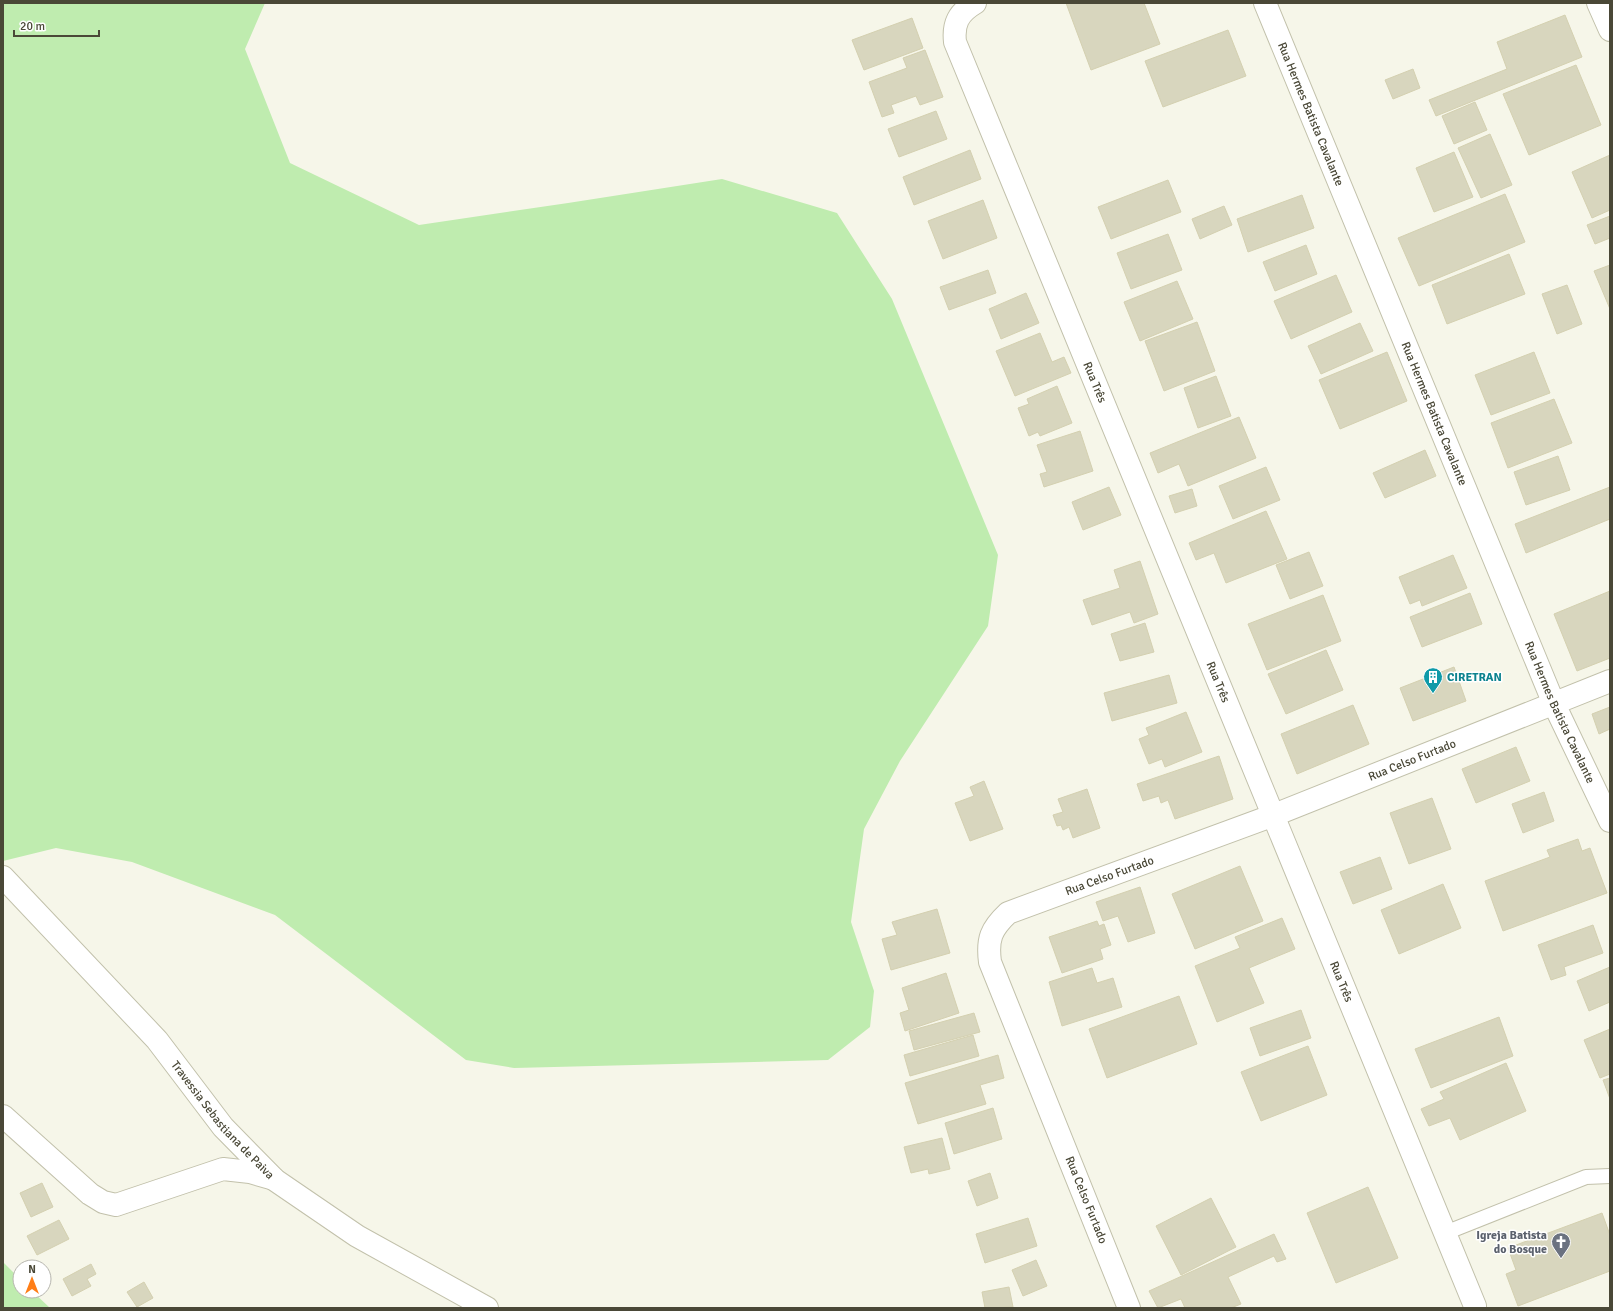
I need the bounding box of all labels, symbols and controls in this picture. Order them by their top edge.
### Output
scale bar [14,12,99,38]
text: 20 m [20,19,45,34]
street label: Rua Hermes Batista Cavalante [1274,40,1347,188]
street label: Rua Hermes Batista Cavalante [1398,339,1471,488]
street label: Rua Três [1080,359,1110,405]
street label: Rua Hermes Batista Cavalante [1521,639,1598,786]
street label: Rua Três [1203,659,1233,705]
building icon: CIRETRAN [1422,666,1444,694]
place label: CIRETRAN [1447,670,1502,685]
street label: Rua Celso Furtado [1366,736,1458,784]
street label: Rua Celso Furtado [1063,852,1156,899]
street label: Rua Três [1326,959,1357,1004]
street label: Travessia Sebastiana de Paiva [168,1058,277,1182]
street label: Rua Celso Furtado [1062,1154,1110,1246]
place label: Igreja Batista do Bosque [1476,1228,1547,1257]
church icon: Igreja Batista do Bosque [1550,1231,1572,1259]
north arrow [12,1259,52,1299]
text: N [28,1263,36,1276]

